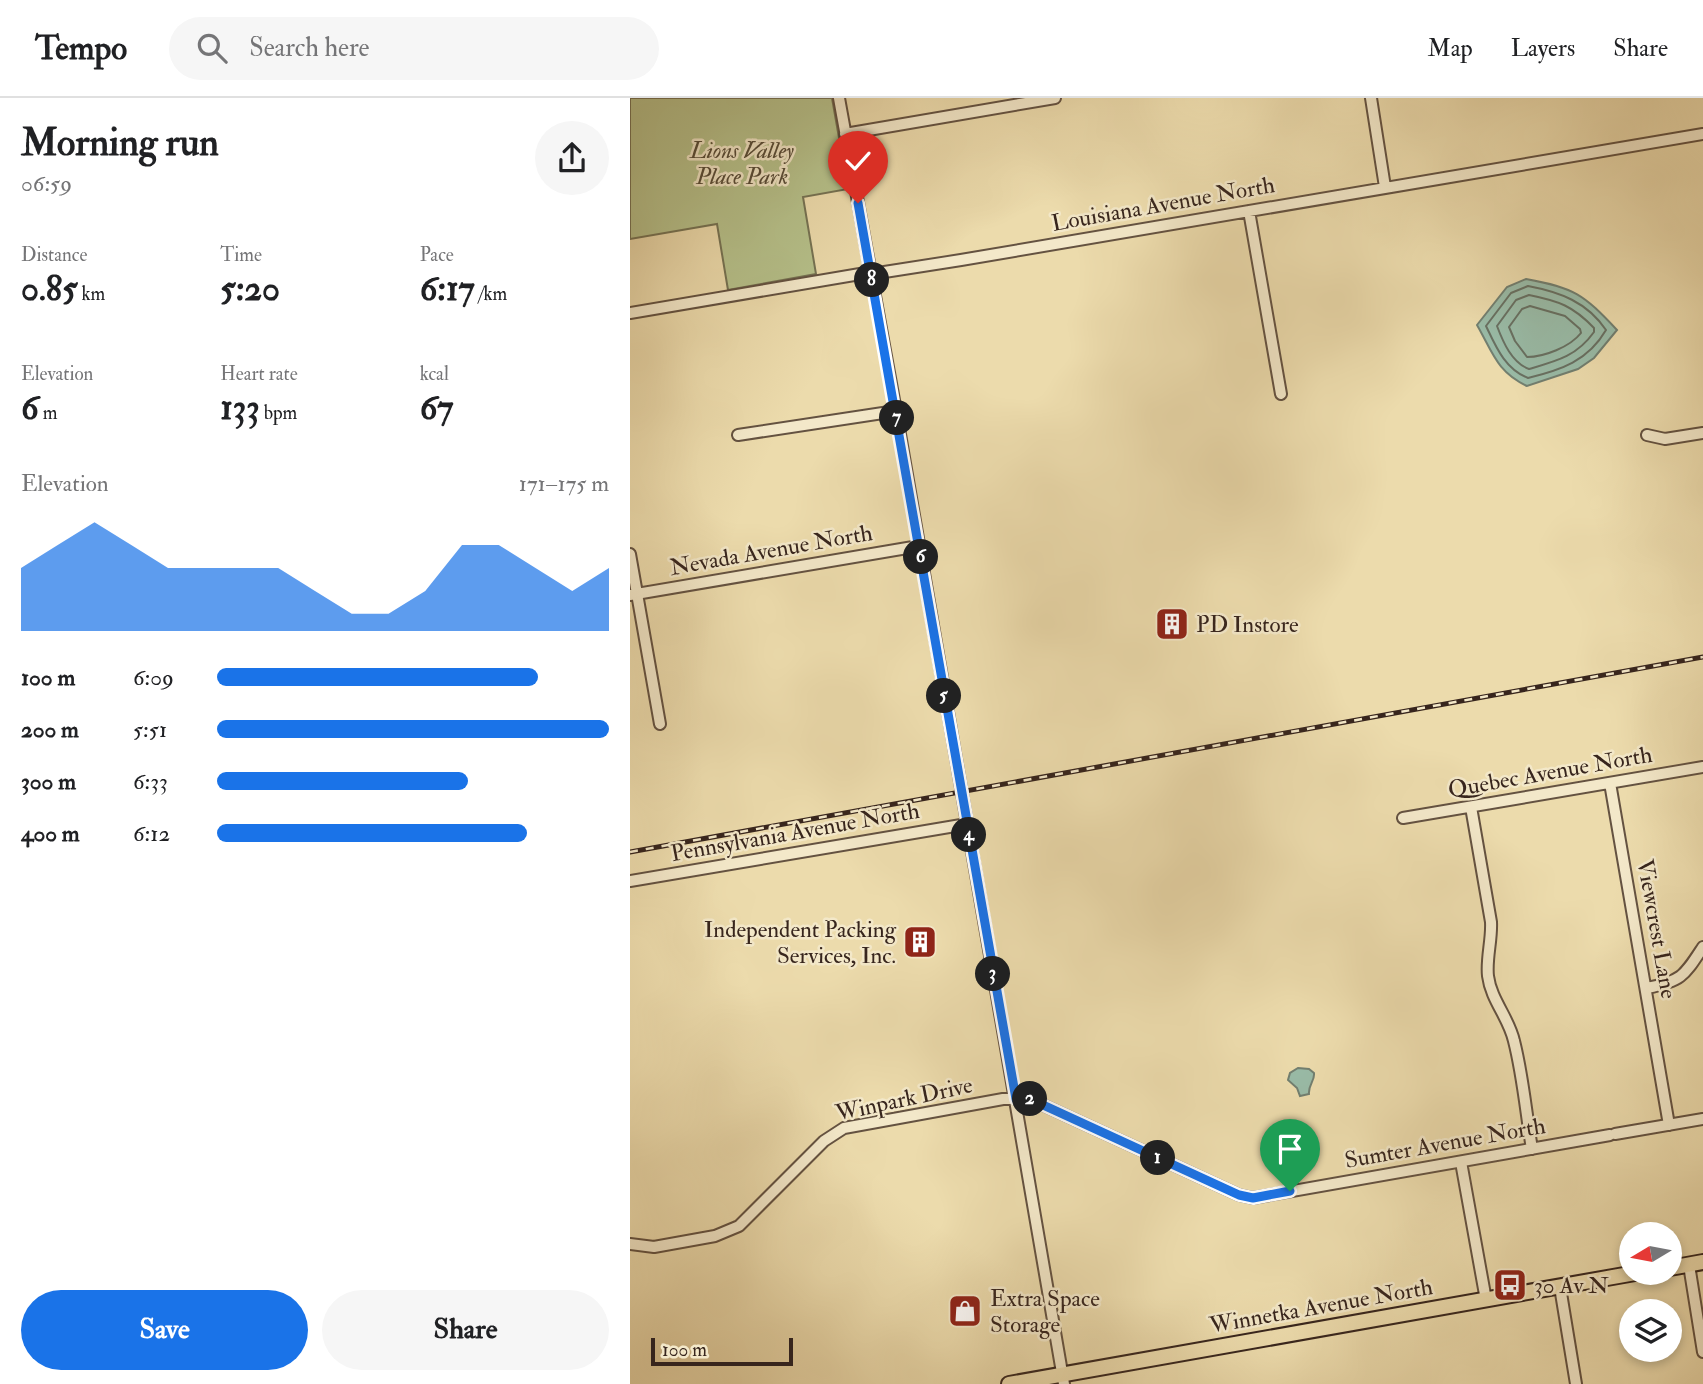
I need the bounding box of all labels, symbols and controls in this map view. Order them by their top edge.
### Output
search box [169,17,659,80]
text: Tempo [35,28,127,69]
icon: search [193,29,231,67]
text: Search here [249,32,369,64]
text: Map [1428,33,1473,64]
text: Layers [1511,33,1575,64]
text: Share [1613,33,1668,64]
text: Morning run [21,119,219,167]
button: share [535,121,609,195]
pin [828,131,888,203]
park label: Lions Valley Place Park [689,136,794,191]
icon: check [839,142,877,180]
text: 06:59 [21,169,72,198]
street label: Louisiana Avenue North [1049,170,1277,238]
text: Distance [21,243,87,267]
text: Time [220,243,262,267]
text: Pace [420,243,454,267]
pin: 8 [854,262,890,298]
text: 0.85 [21,267,78,311]
text: 5:20 [220,267,280,311]
text: 6:17 [420,267,475,311]
text: 8 [867,267,876,291]
text: km [78,282,105,306]
text: /km [475,282,507,306]
text: Elevation [21,362,93,386]
text: Heart rate [220,362,298,386]
text: kcal [420,362,449,386]
text: 6 [21,386,39,430]
text: 133 [220,386,260,430]
text: 67 [420,386,453,430]
pin: 7 [880,400,914,436]
text: m [39,401,57,425]
text: bpm [260,401,297,425]
text: 7 [892,405,901,429]
text: Elevation [21,469,109,498]
text: 171–175 m [519,469,609,498]
street label: Nevada Avenue North [667,518,875,582]
pin: 6 [904,540,938,574]
text: 6 [916,544,925,568]
building icon: PD Instore [1153,605,1191,643]
place label: PD Instore [1196,610,1299,639]
text: 100 m [21,663,75,692]
text: 6:09 [133,663,174,692]
pin: 5 [926,678,962,714]
text: 5 [939,683,948,707]
text: 200 m [21,715,79,744]
text: 5:51 [133,715,167,744]
street label: Quebec Avenue North [1446,740,1654,804]
text: 300 m [21,767,76,796]
text: 6:33 [133,767,168,796]
street label: Pennsylvania Avenue North [668,796,922,868]
pin: 4 [952,818,986,852]
text: 400 m [21,819,80,848]
text: 6:12 [133,819,170,848]
text: 4 [963,822,974,846]
street label: Viewcrest Lane [1630,857,1684,1001]
place label: Independent Packing Services, Inc. [704,915,897,970]
building icon: Independent Packing Services, Inc. [901,923,939,961]
pin: 3 [976,956,1010,992]
text: 3 [989,961,996,985]
street label: Winpark Drive [832,1070,976,1129]
pin: 2 [1012,1082,1048,1116]
text: 2 [1025,1086,1034,1110]
street label: Sumter Avenue North [1342,1111,1548,1175]
pin [1260,1119,1320,1191]
icon: arrive [1271,1130,1309,1168]
pin: 1 [1140,1140,1176,1176]
text: 1 [1154,1145,1161,1169]
north arrow [1619,1222,1682,1284]
map controls [1619,1222,1682,1362]
bus stop icon: 30 Av N [1491,1266,1529,1304]
place label: 30 Av N [1534,1271,1609,1300]
street label: Winnetka Avenue North [1206,1272,1435,1340]
place label: Extra Space Storage [990,1284,1100,1339]
button: Save [21,1290,308,1370]
button: Share [322,1290,609,1370]
shop icon: Extra Space Storage [946,1292,984,1330]
button: layers [1619,1299,1682,1362]
scale bar [651,1335,793,1367]
text: 100 m [662,1338,707,1362]

